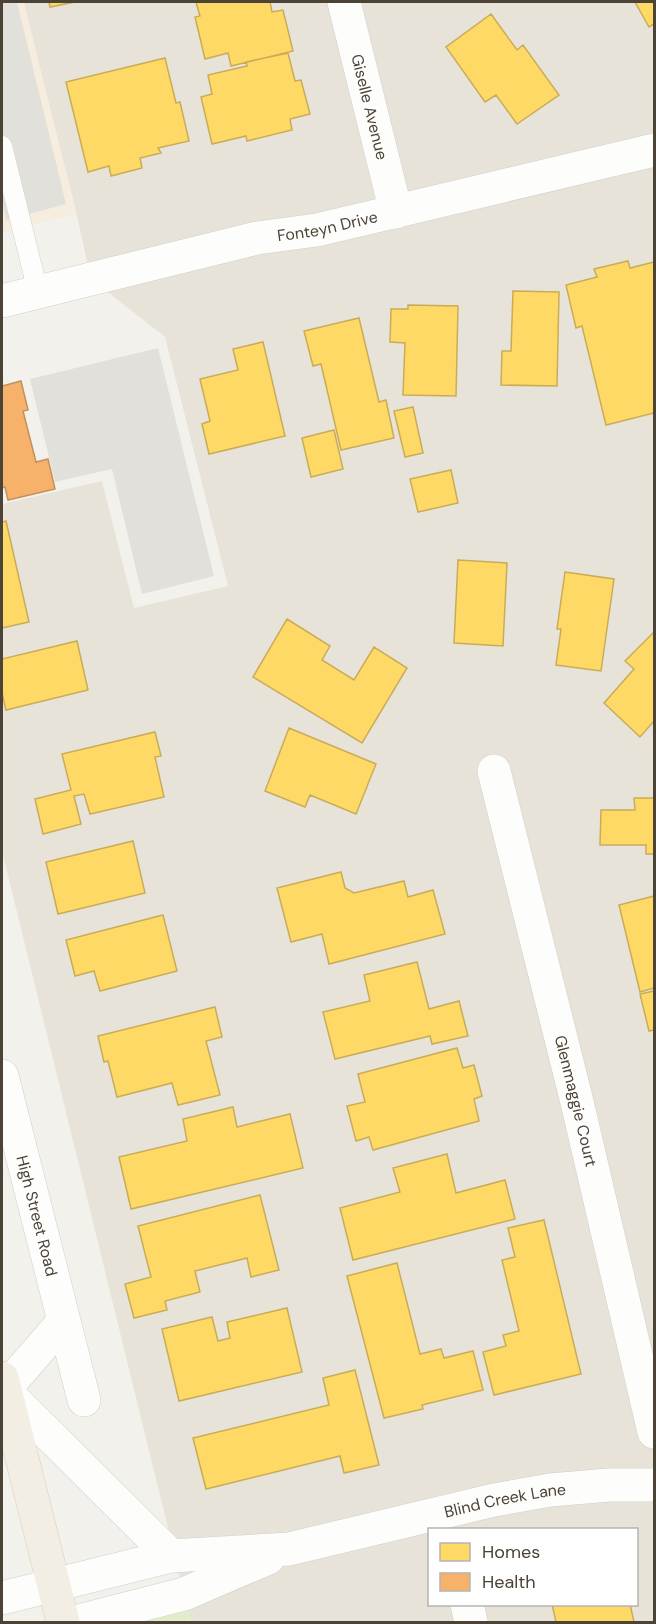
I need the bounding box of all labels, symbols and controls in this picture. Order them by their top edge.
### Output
street label: Giselle Avenue [346,52,393,162]
street label: Fonteyn Drive [276,206,380,246]
street label: Glenmaggie Court [550,1033,602,1169]
street label: High Street Road [11,1153,62,1278]
street label: Blind Creek Lane [442,1479,567,1523]
legend [428,1528,638,1606]
text: Homes [482,1540,540,1564]
text: Health [482,1570,536,1594]

